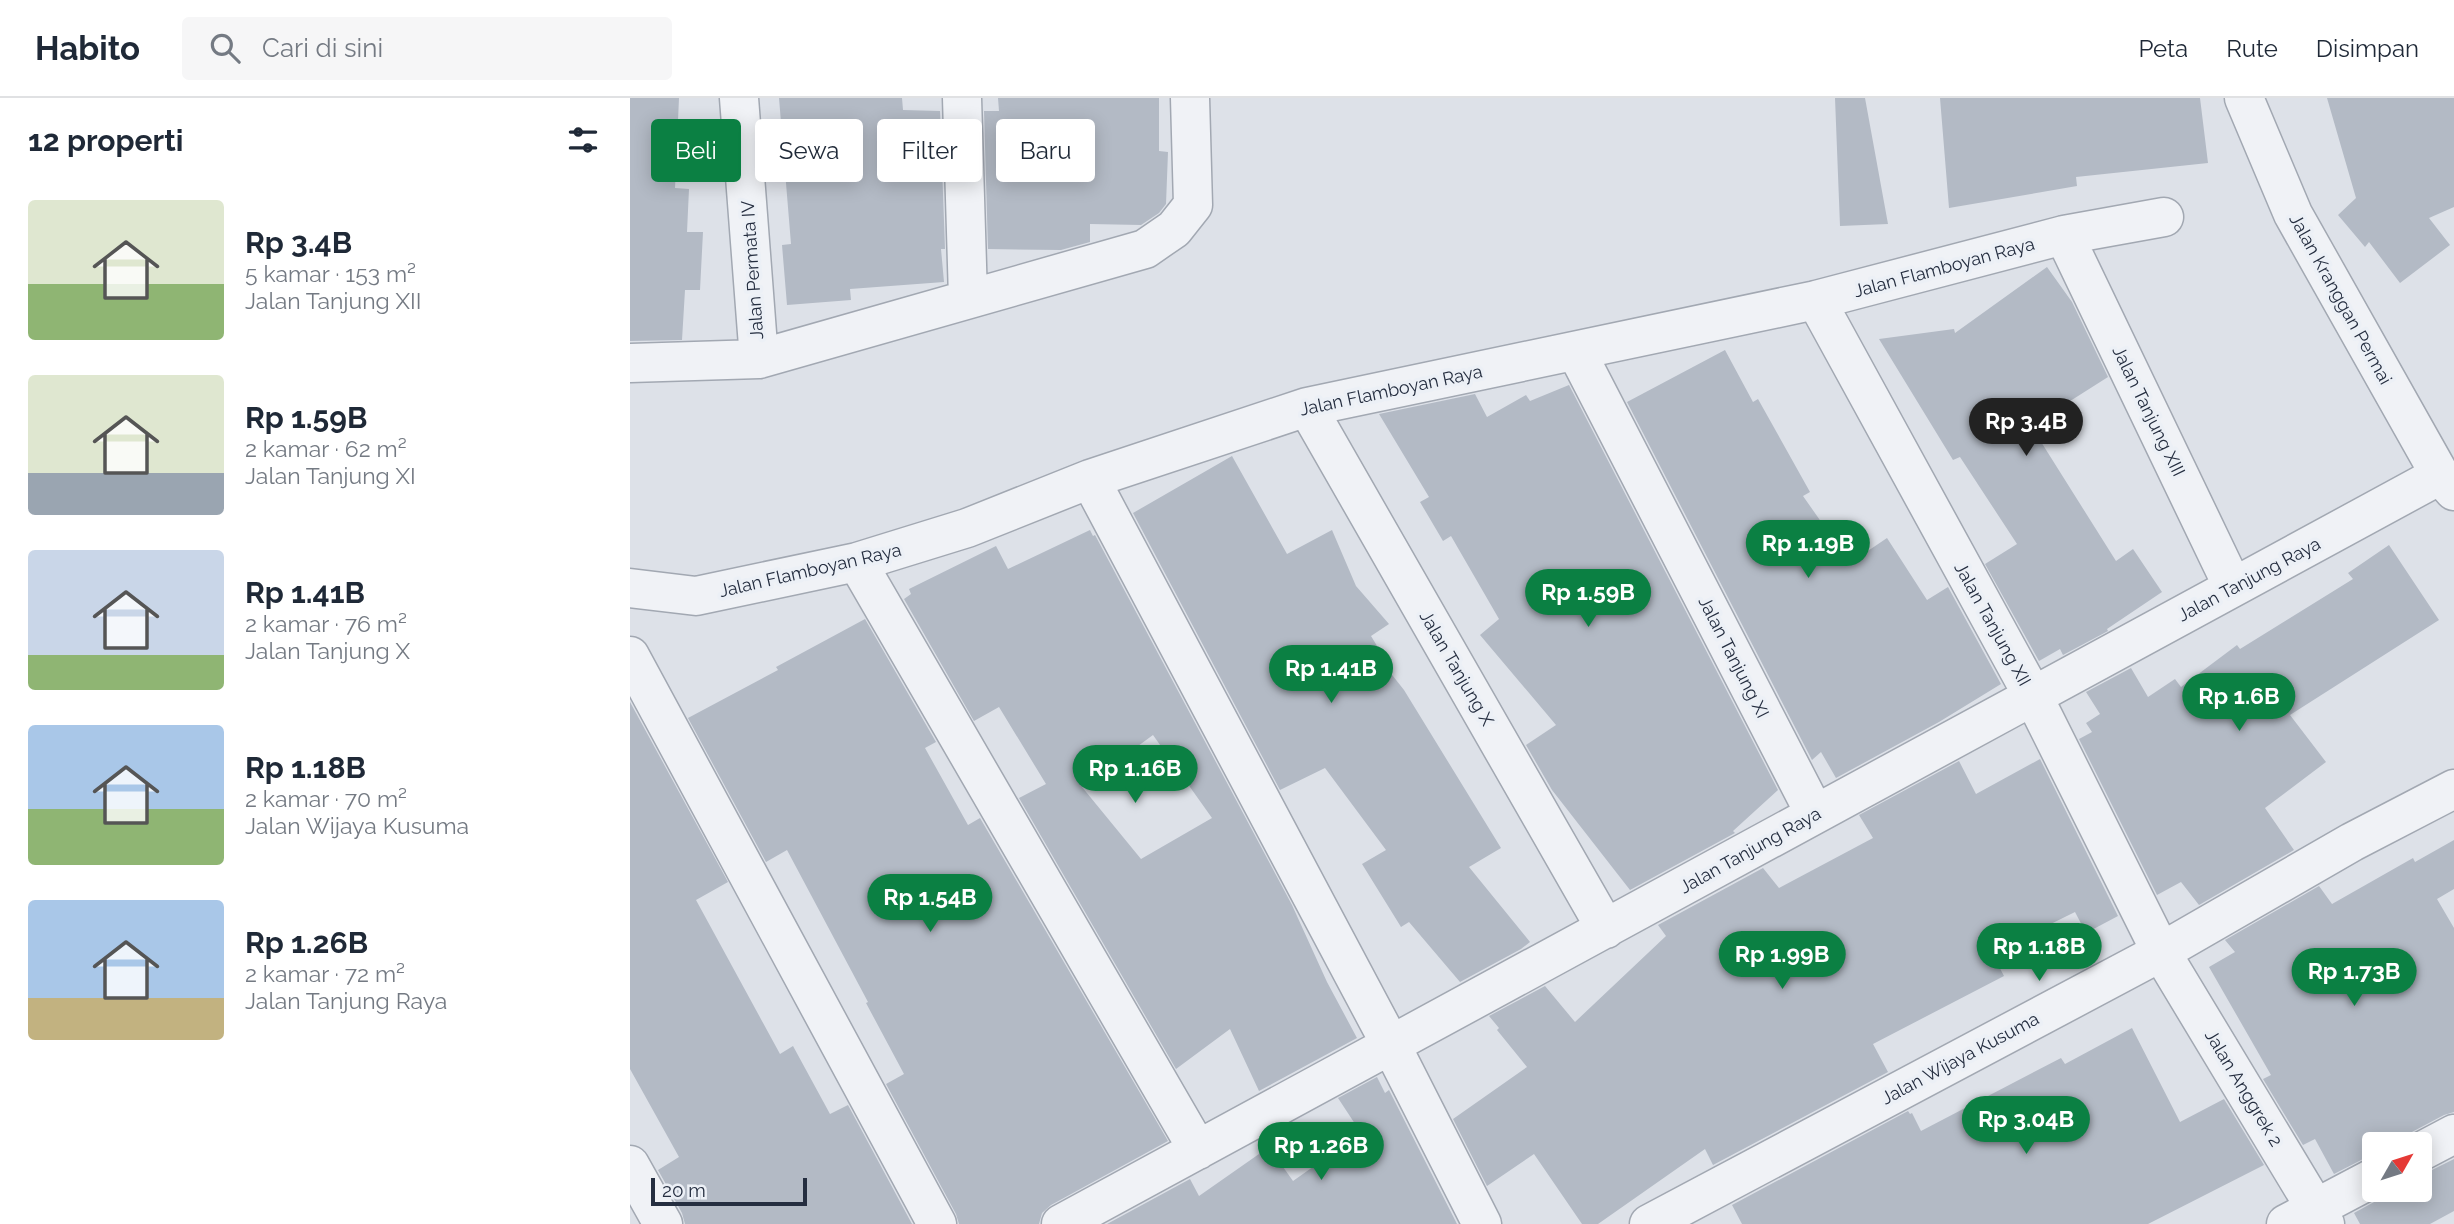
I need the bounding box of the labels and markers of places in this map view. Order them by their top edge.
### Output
pin: Rp 3.4B [1961,398,2091,458]
pin: Rp 1.19B [1736,520,1880,580]
pin: Rp 1.59B [1516,570,1660,629]
pin: Rp 1.41B [1259,646,1403,705]
pin: Rp 1.6B [2174,674,2304,733]
pin: Rp 1.16B [1063,746,1207,805]
pin: Rp 1.54B [858,874,1002,934]
pin: Rp 1.18B [1967,924,2111,983]
pin: Rp 1.99B [1710,932,1854,991]
pin: Rp 1.73B [2282,948,2426,1008]
pin: Rp 3.04B [1954,1096,2098,1156]
pin: Rp 1.26B [1249,1122,1393,1182]

